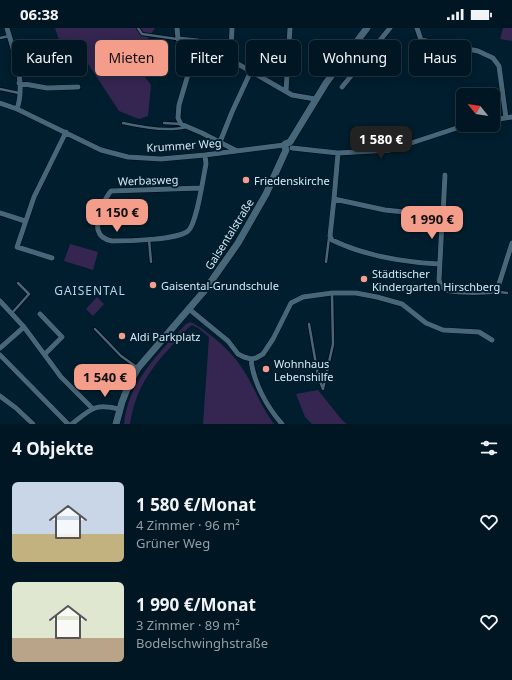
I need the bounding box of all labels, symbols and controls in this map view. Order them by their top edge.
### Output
text: 06:38 [20,4,59,24]
chip: Kaufen [12,40,87,76]
chip: Mieten [95,40,168,76]
chip: Filter [176,40,238,76]
chip: Neu [246,40,301,76]
chip: Wohnung [309,40,401,76]
chip: Haus [409,40,471,76]
north arrow [456,88,500,132]
map controls [456,88,500,132]
pin: 1 580 € [344,126,418,160]
text: 1 580 € [359,130,403,148]
street label: Krummer Weg [146,135,222,155]
street label: Werbasweg [117,171,179,189]
place label: Friedenskirche [254,173,330,188]
marker: Friedenskirche [241,175,251,185]
street label: Gaisentalstraße [201,196,257,272]
pin: 1 150 € [80,199,154,233]
text: 1 150 € [95,203,139,221]
pin: 1 990 € [395,206,469,240]
text: 1 990 € [410,210,454,228]
place label: Städtischer Kindergarten Hirschberg [372,266,500,294]
marker: Städtischer Kindergarten Hirschberg [359,274,369,284]
place label: Gaisental-Grundschule [161,278,279,293]
marker: Gaisental-Grundschule [148,280,158,290]
district label: GAISENTAL [54,282,126,299]
place label: Aldi Parkplatz [130,329,201,344]
marker: Aldi Parkplatz [117,331,127,341]
place label: Wohnhaus Lebenshilfe [274,356,333,384]
pin: 1 540 € [68,364,142,398]
marker: Wohnhaus Lebenshilfe [261,364,271,374]
text: 1 540 € [83,368,127,386]
text: 4 Objekte [12,437,94,460]
icon: filters [478,437,500,459]
text: 1 580 €/Monat [136,493,256,516]
icon: home [44,498,92,546]
icon: heart [478,511,500,533]
text: 4 Zimmer · 96 m² [136,516,240,534]
text: Grüner Weg [136,534,210,552]
text: 1 990 €/Monat [136,593,256,616]
icon: home [44,598,92,646]
icon: heart [478,611,500,633]
text: 3 Zimmer · 89 m² [136,616,240,634]
text: Bodelschwinghstraße [136,634,268,652]

